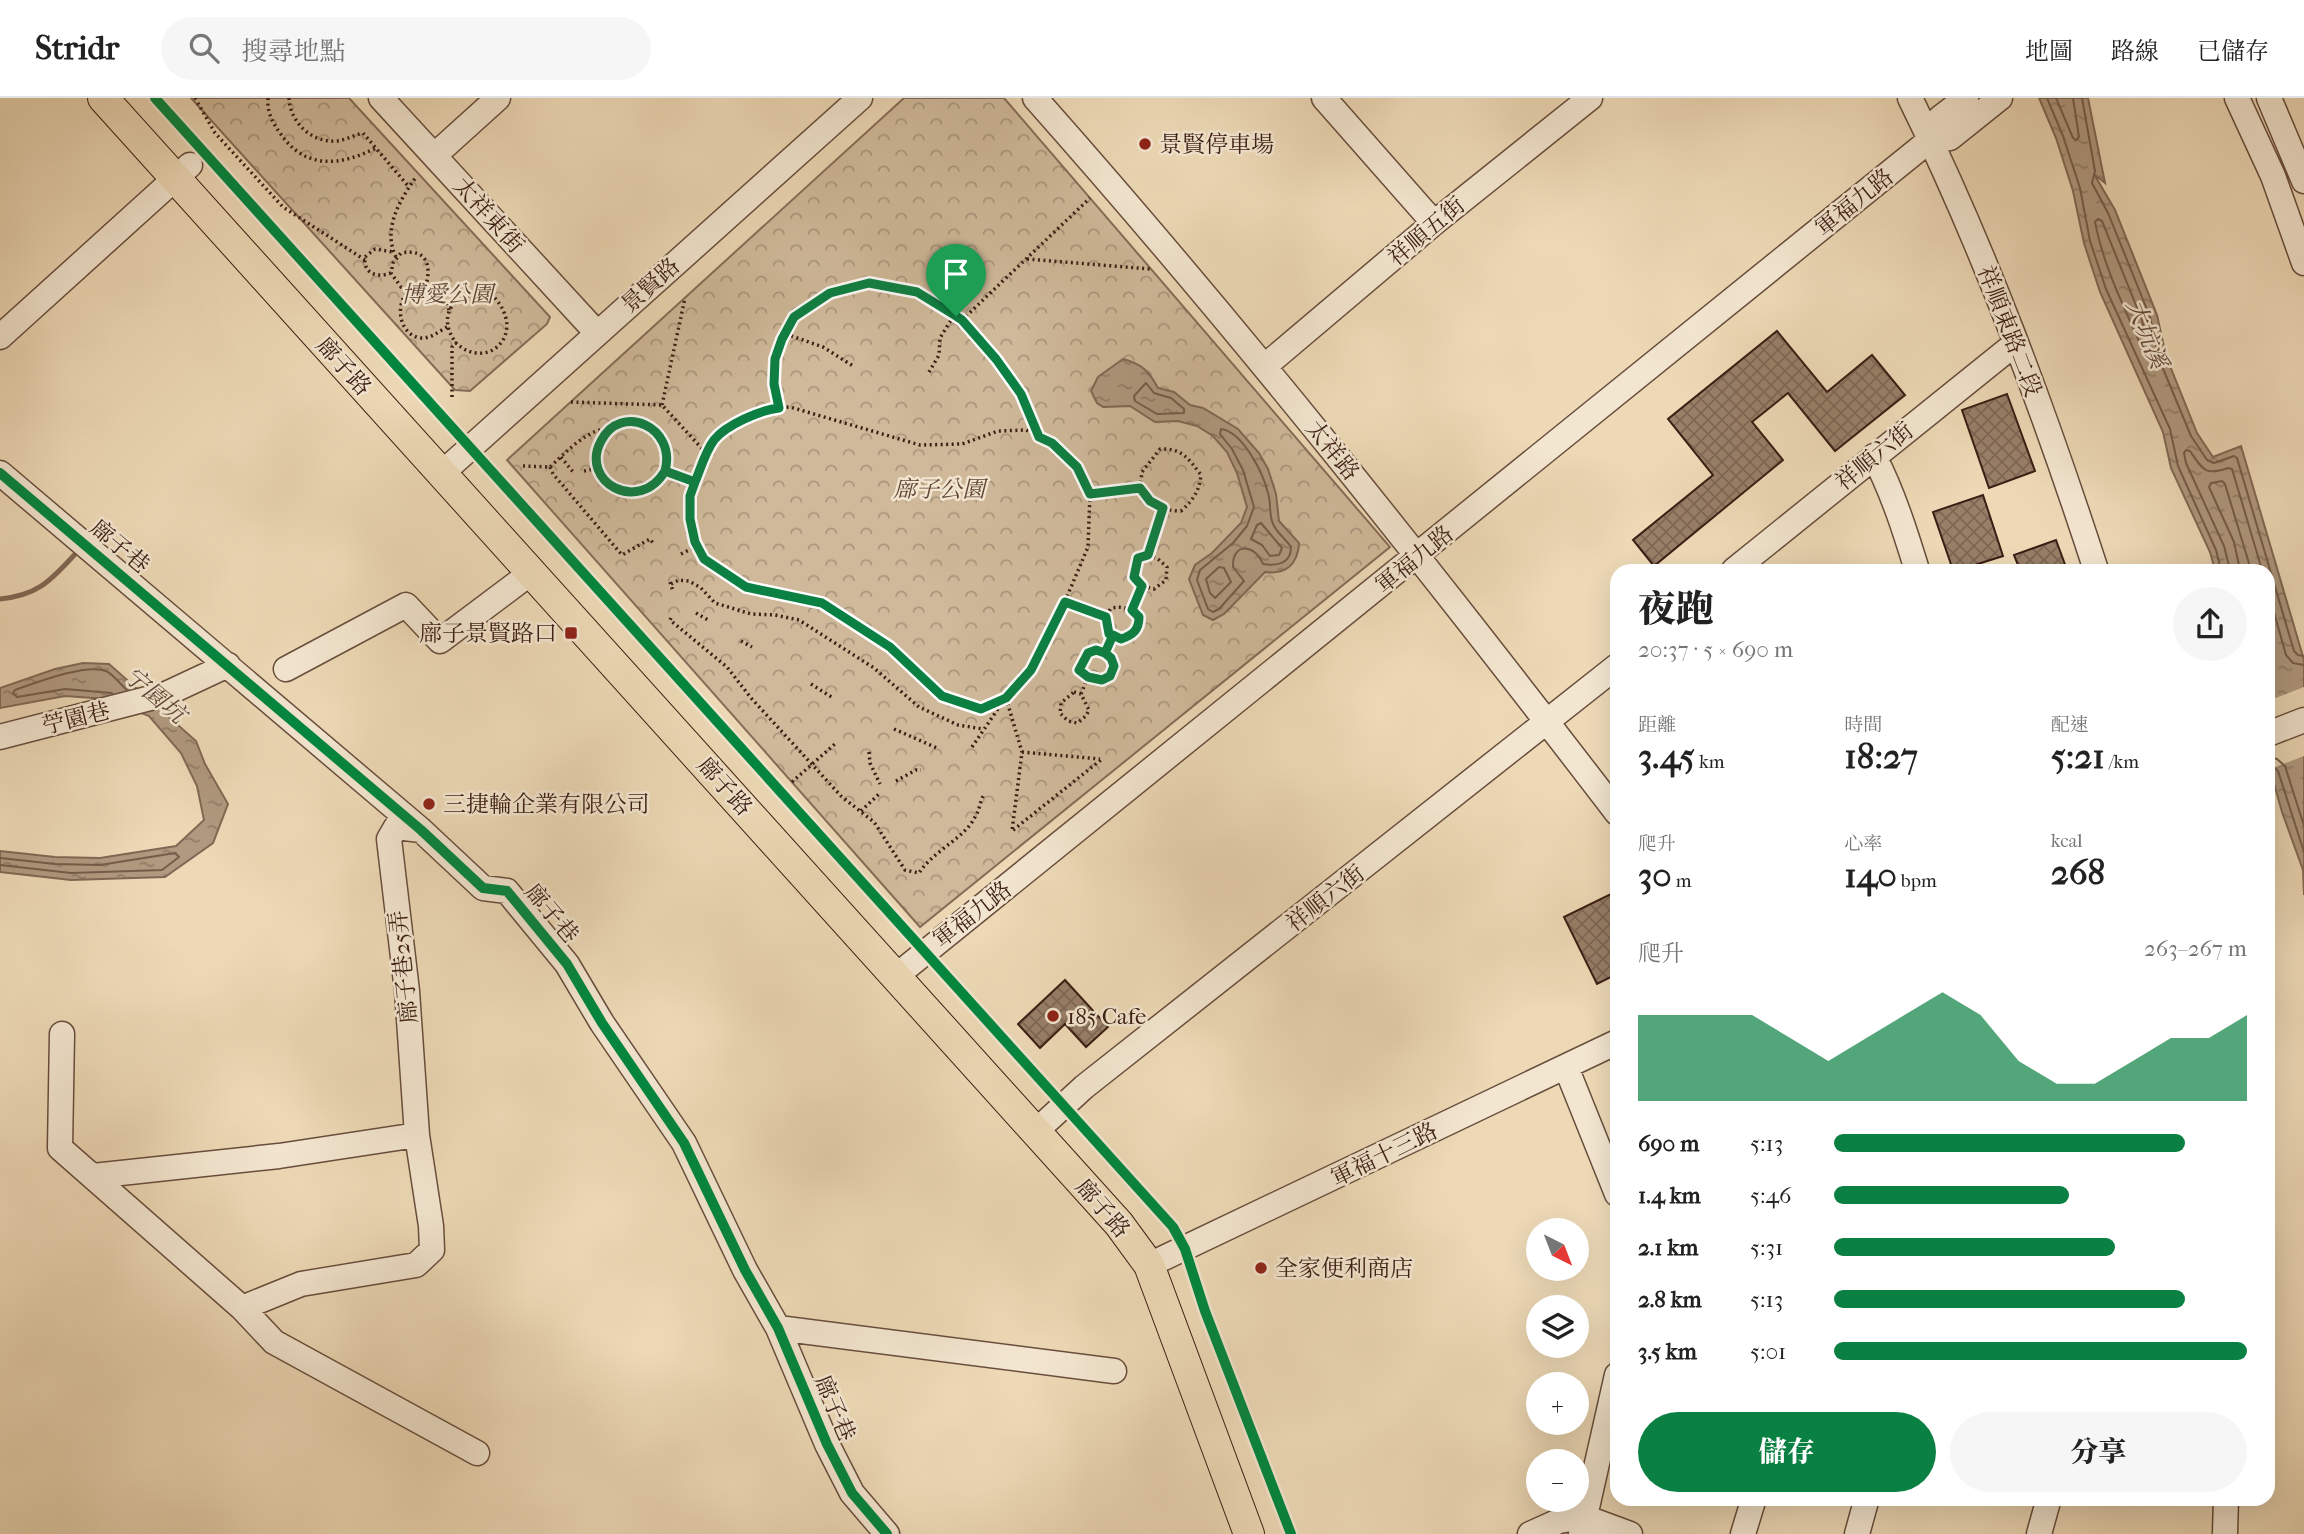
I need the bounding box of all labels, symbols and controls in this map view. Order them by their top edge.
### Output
search box [161,17,651,80]
text: Stridr [35,29,119,68]
icon: search [185,29,223,67]
text: 搜尋地點 [241,36,345,67]
text: 地圖 [2025,37,2073,65]
text: 路線 [2111,37,2159,65]
text: 已儲存 [2197,37,2269,65]
place label: 景賢停車場 [1159,131,1274,158]
marker: 景賢停車場 [1137,136,1153,152]
street label: 軍福九路 [1810,163,1899,242]
street label: 太祥東街 [448,172,529,259]
street label: 祥順五街 [1382,191,1470,271]
pin [926,244,986,316]
street label: 景賢路 [616,252,685,318]
icon: arrive [937,255,975,293]
street label: 祥順東路二段 [1972,262,2047,400]
park label: 博愛公園 [401,281,497,308]
water label: 大坑溪 [2121,295,2175,375]
street label: 廍子路 [311,332,377,401]
street label: 太祥路 [1300,415,1365,486]
street label: 祥順六街 [1830,417,1919,496]
park label: 廍子公園 [893,476,989,503]
street label: 廍子巷 [85,514,155,579]
street label: 軍福九路 [1370,520,1459,599]
text: 夜跑 [1638,587,1714,632]
button: share [2173,587,2247,661]
place label: 廍子景賢路口 [419,620,557,647]
marker: 廍子景賢路口 [563,625,579,641]
text: 20:37 · 5 × 690 m [1638,636,1793,663]
water label: 宁園坑 [118,661,195,731]
street label: 苧園巷 [39,697,113,740]
text: 距離 [1638,714,1676,736]
text: 時間 [1844,714,1882,736]
text: 配速 [2051,714,2089,736]
text: 3.45 [1638,736,1695,777]
text: 18:27 [1844,736,1918,777]
text: 5:21 [2051,736,2105,777]
text: km [1695,751,1725,773]
text: /km [2105,751,2139,773]
street label: 廍子路 [692,752,758,821]
place label: 三捷輪企業有限公司 [443,791,650,818]
marker: 三捷輪企業有限公司 [421,796,437,812]
text: kcal [2051,830,2083,852]
text: 爬升 [1638,833,1676,855]
text: 心率 [1844,833,1882,855]
text: 268 [2051,852,2105,893]
text: 30 [1638,855,1672,896]
text: 140 [1844,855,1897,896]
street label: 祥順六街 [1281,859,1370,937]
text: m [1672,870,1692,892]
text: bpm [1897,870,1937,892]
street label: 軍福九路 [928,875,1017,953]
street label: 廍子巷 [519,878,584,948]
street label: 廍子巷25弄 [384,909,423,1025]
text: 263–267 m [2144,935,2247,962]
text: 爬升 [1638,940,1684,967]
place label: 185 Cafe [1067,1003,1146,1030]
marker: 185 Cafe [1045,1008,1061,1024]
street label: 軍福十三路 [1327,1117,1442,1192]
text: 690 m [1638,1130,1699,1157]
text: 5:13 [1750,1130,1783,1157]
street label: 廍子路 [1070,1173,1135,1243]
text: 1.4 km [1638,1182,1701,1209]
text: 5:46 [1750,1182,1792,1209]
north arrow [1526,1218,1589,1281]
map controls [1526,1218,1589,1512]
text: 2.1 km [1638,1234,1698,1261]
text: 5:31 [1750,1234,1783,1261]
place label: 全家便利商店 [1275,1255,1413,1282]
marker: 全家便利商店 [1253,1260,1269,1276]
text: 2.8 km [1638,1286,1702,1313]
text: 5:13 [1750,1286,1783,1313]
button: layers [1526,1295,1589,1358]
text: 3.5 km [1638,1338,1697,1365]
text: 5:01 [1750,1338,1786,1365]
street label: 廍子巷 [809,1371,860,1445]
button: + [1526,1372,1589,1435]
button: 儲存 [1638,1412,1936,1492]
button: 分享 [1950,1412,2247,1492]
button: − [1526,1449,1589,1512]

